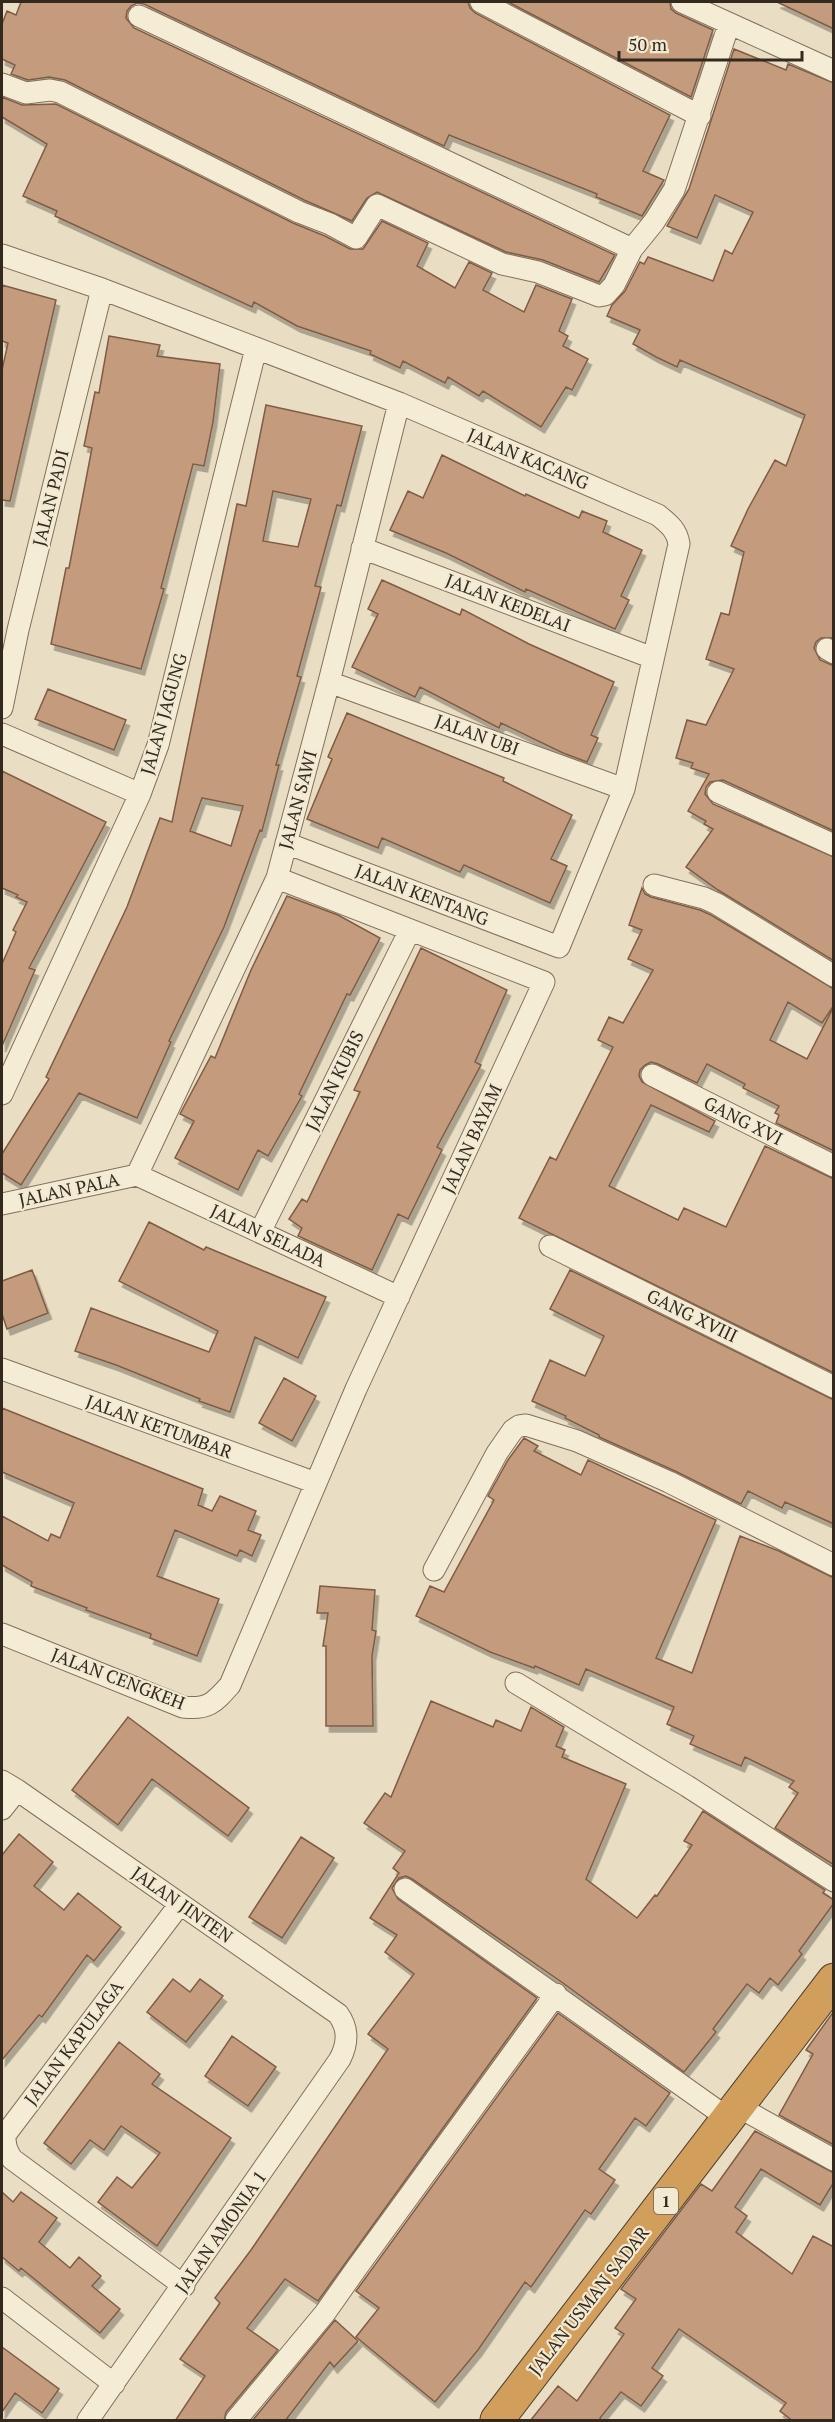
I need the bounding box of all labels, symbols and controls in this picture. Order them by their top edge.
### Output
scale bar [619,24,802,62]
text: 50 m [628,32,668,56]
street label: JALAN KACANG [464,422,593,495]
street label: JALAN PADI [26,447,74,549]
street label: JALAN KEDELAI [442,567,574,637]
street label: JALAN JAGUNG [134,649,192,777]
street label: JALAN UBI [432,708,523,760]
street label: JALAN SAWI [272,748,322,852]
street label: JALAN KENTANG [352,858,493,931]
street label: JALAN KUBIS [299,1026,369,1135]
street label: JALAN BAYAM [435,1080,507,1197]
street label: GANG XVI [700,1090,787,1150]
street label: JALAN PALA [16,1167,122,1211]
street label: JALAN SELADA [207,1198,331,1273]
street label: GANG XVIII [643,1283,742,1347]
street label: JALAN KETUMBAR [83,1388,236,1464]
street label: JALAN CENGKEH [48,1642,188,1715]
street label: JALAN JINTEN [127,1860,238,1948]
street label: JALAN KAPULAGA [18,1975,128,2110]
street label: JALAN AMONIA 1 [169,2165,271,2297]
road number: 1 [654,2188,678,2214]
street label: JALAN USMAN SADAR [522,2221,654,2380]

